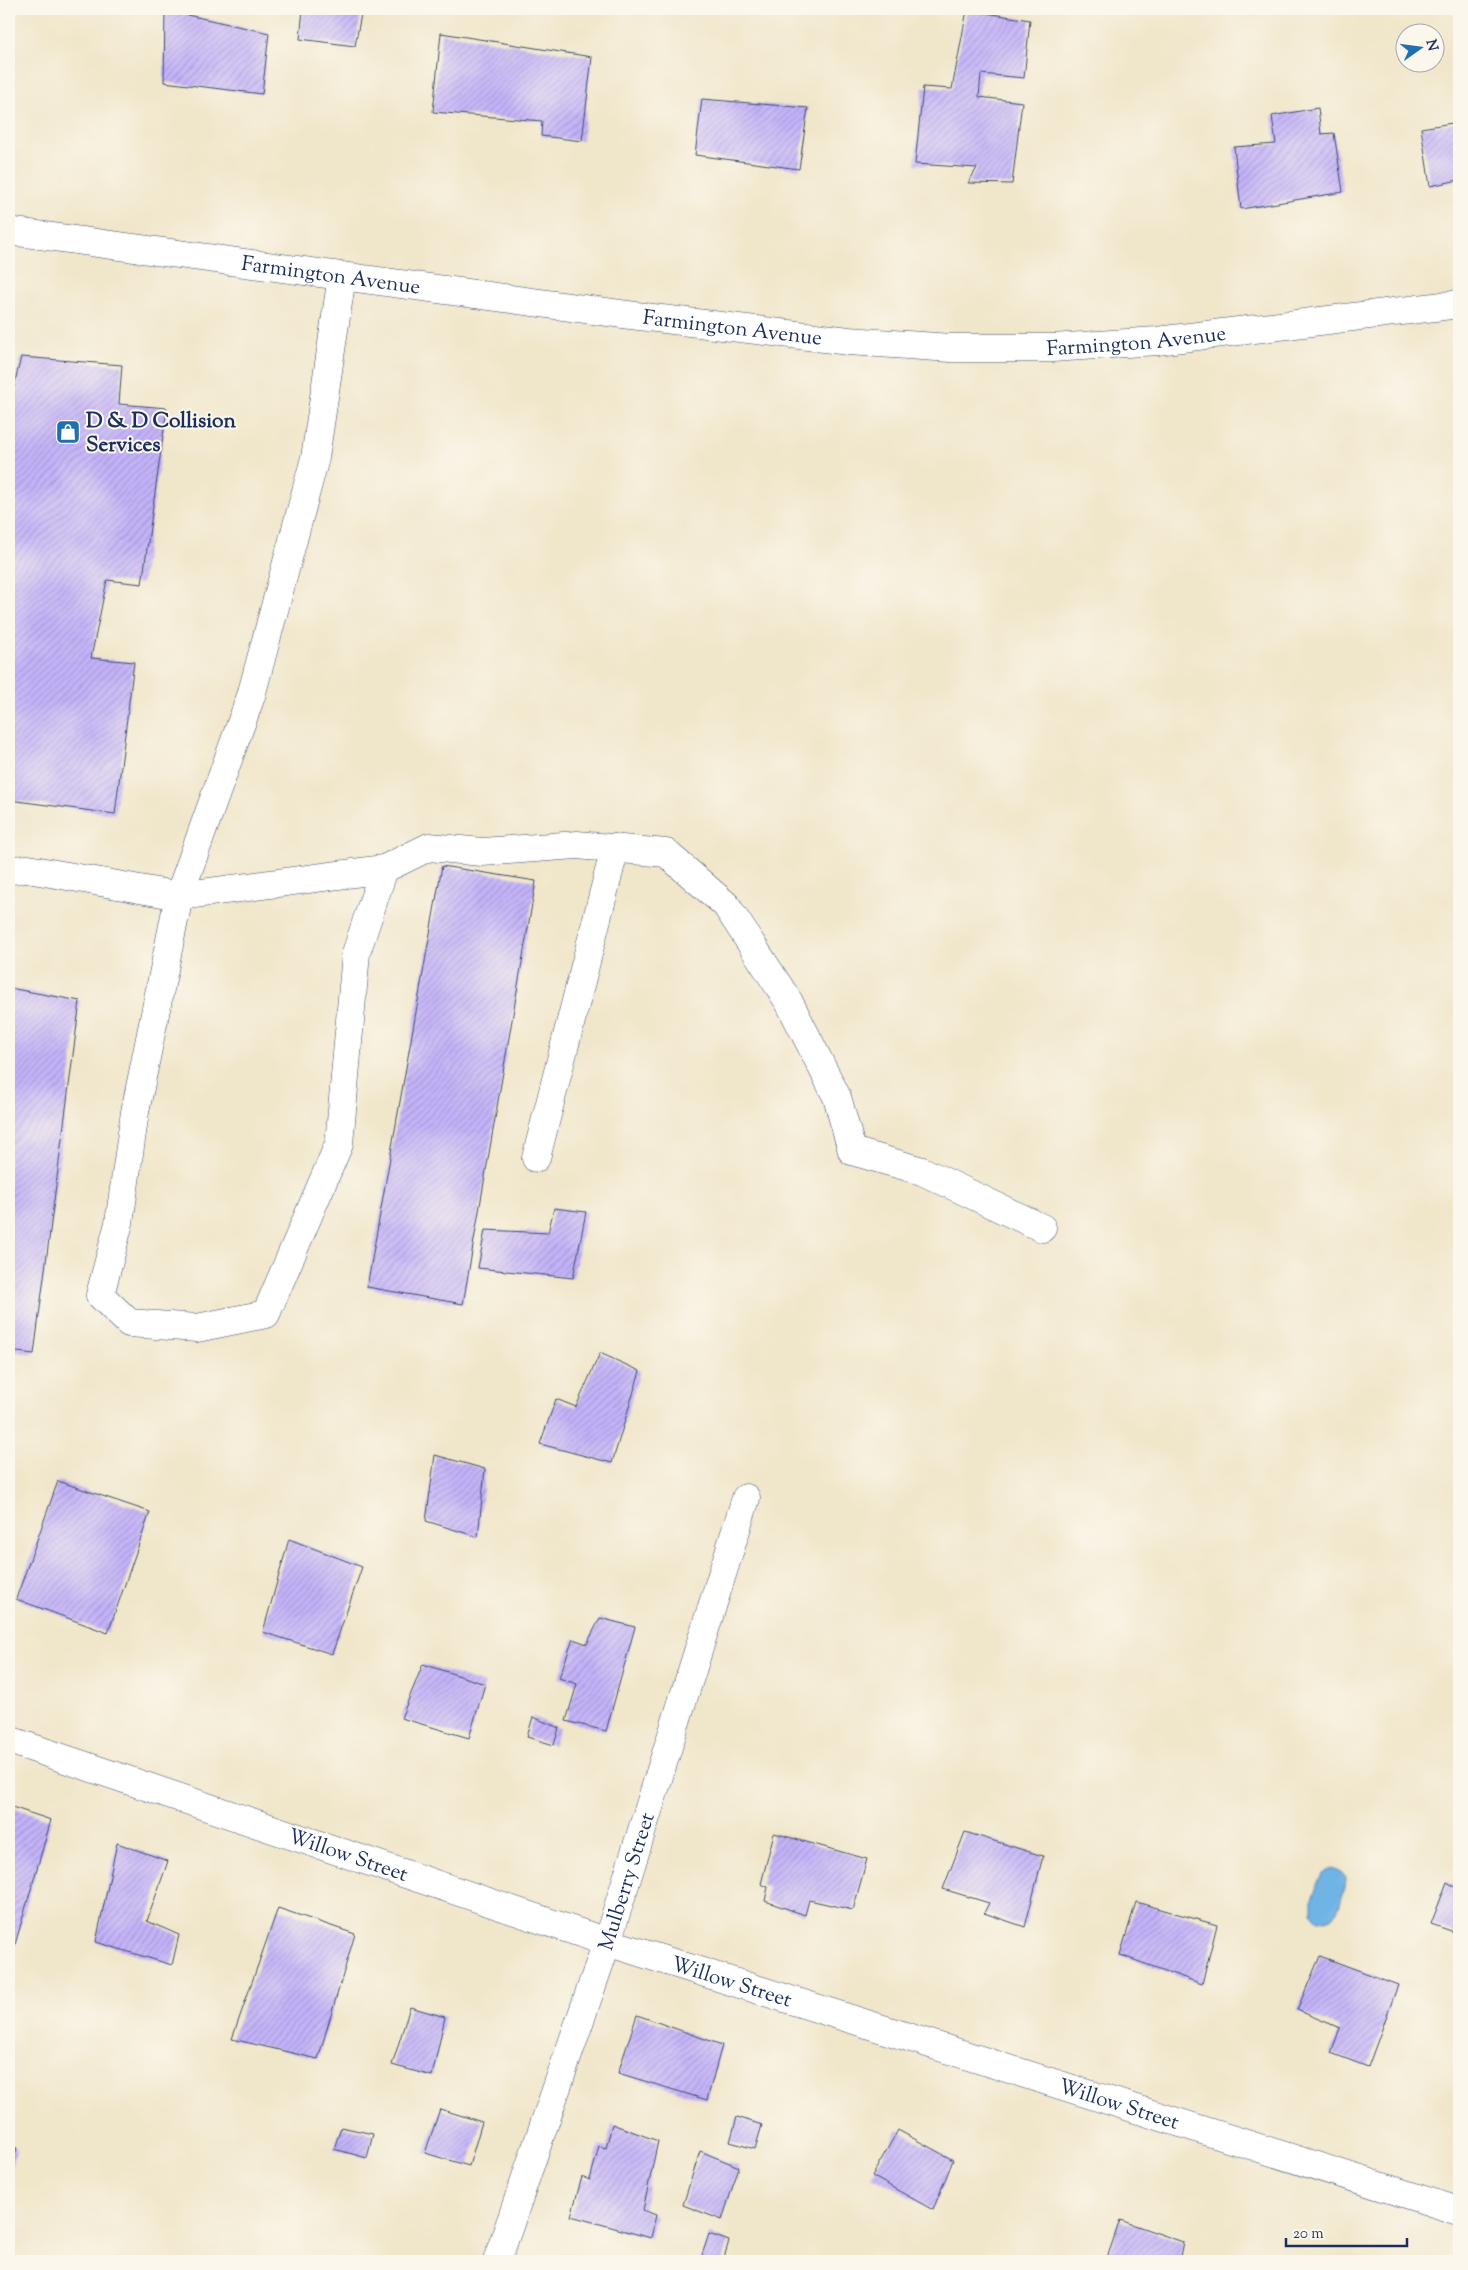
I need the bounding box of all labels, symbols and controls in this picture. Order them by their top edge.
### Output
north arrow [1396,22,1446,72]
text: N [1420,37,1442,53]
street label: Farmington Avenue [239,250,422,304]
street label: Farmington Avenue [641,304,824,355]
street label: Farmington Avenue [1046,320,1228,365]
place label: D & D Collision Services [86,407,237,461]
shop icon: D & D Collision Services [55,419,81,445]
street label: Mulberry Street [592,1809,664,1955]
street label: Willow Street [284,1822,412,1891]
street label: Willow Street [667,1950,795,2016]
street label: Willow Street [1054,2072,1182,2139]
scale bar [1286,2215,1407,2247]
text: 20 m [1293,2224,1324,2245]

